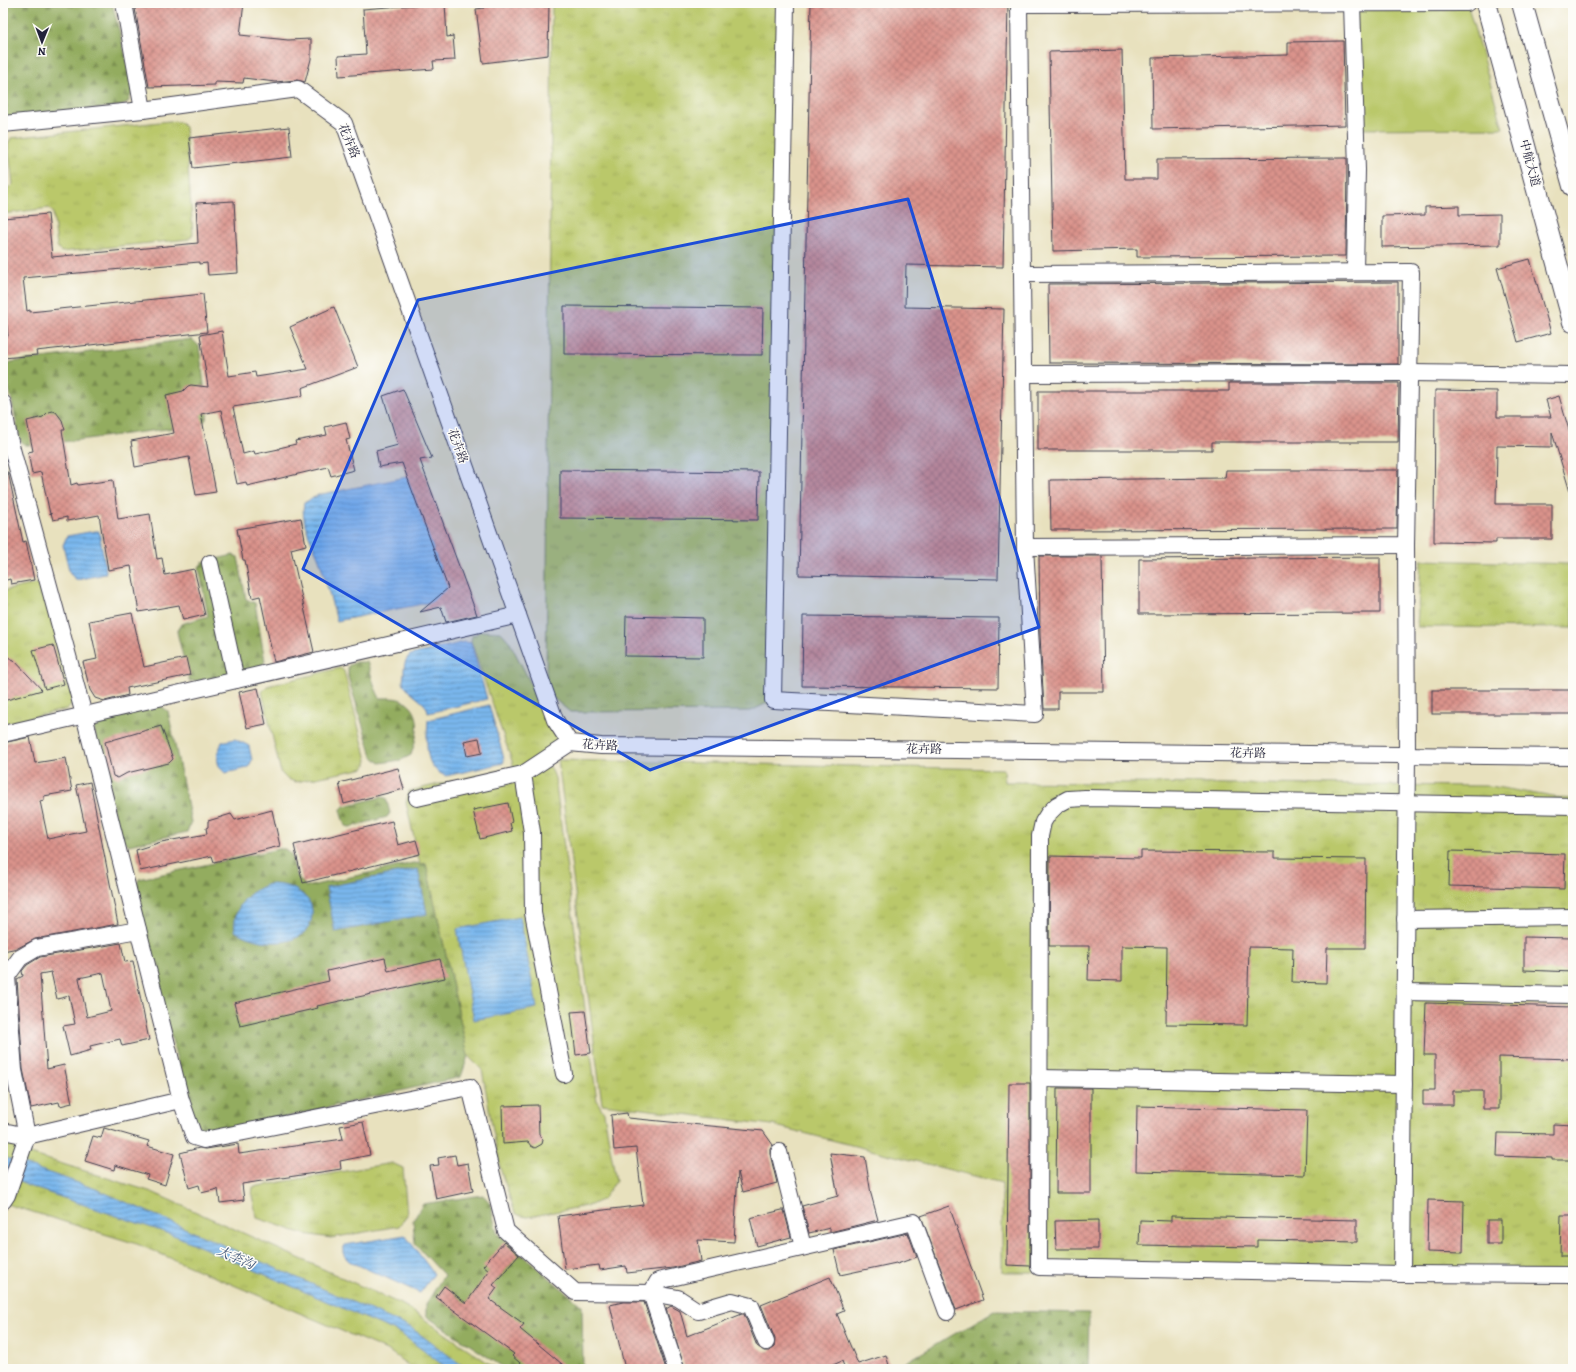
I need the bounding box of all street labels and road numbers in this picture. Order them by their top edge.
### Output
street label: 花卉路 [335,121,363,161]
street label: 中航大道 [1516,138,1544,188]
street label: 花卉路 [444,426,472,466]
street label: 花卉路 [582,736,618,754]
street label: 花卉路 [906,741,942,757]
street label: 花卉路 [1230,745,1266,761]

